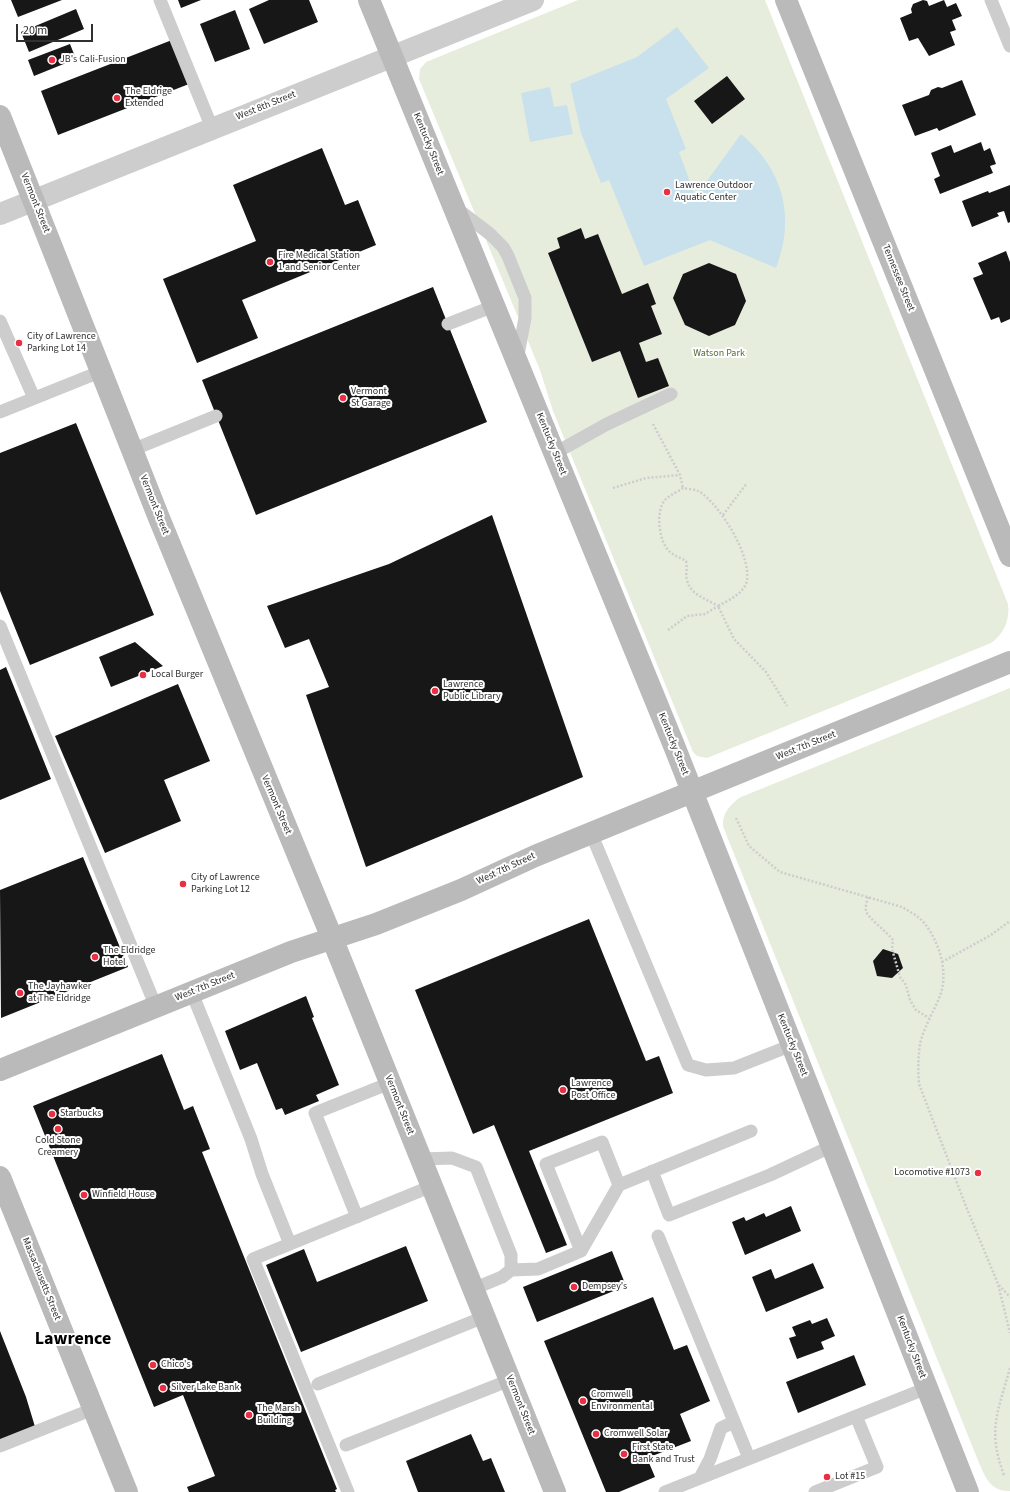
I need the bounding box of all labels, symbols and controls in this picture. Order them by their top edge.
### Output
scale bar [18,16,95,42]
text: 20 m [23,22,47,39]
place label: JB's Cali-Fusion [60,54,126,66]
marker: JB's Cali-Fusion [47,55,57,65]
place label: The Eldrige Extended [125,86,172,110]
street label: West 8th Street [235,89,297,123]
marker: The Eldrige Extended [112,93,122,103]
street label: Kentucky Street [410,111,446,177]
street label: Vermont Street [18,172,52,234]
place label: Lawrence Outdoor Aquatic Center [675,180,752,204]
marker: Lawrence Outdoor Aquatic Center [662,187,672,197]
street label: Tennessee Street [879,243,917,313]
place label: Fire Medical Station 1 and Senior Center [278,250,360,274]
marker: Fire Medical Station 1 and Senior Center [265,257,275,267]
place label: City of Lawrence Parking Lot 14 [27,331,96,354]
marker: City of Lawrence Parking Lot 14 [14,338,24,348]
park label: Watson Park [693,348,745,360]
place label: Vermont St Garage [351,386,391,410]
marker: Vermont St Garage [338,393,348,403]
street label: Kentucky Street [533,411,569,477]
street label: Vermont Street [137,474,171,536]
place label: Local Burger [151,669,203,681]
marker: Local Burger [138,670,148,680]
place label: Lawrence Public Library [443,679,501,702]
marker: Lawrence Public Library [430,686,440,696]
street label: Kentucky Street [655,711,691,777]
street label: West 7th Street [775,729,837,763]
street label: Vermont Street [258,774,294,836]
street label: West 7th Street [475,850,537,888]
place label: City of Lawrence Parking Lot 12 [191,872,260,896]
marker: City of Lawrence Parking Lot 12 [178,879,188,889]
place label: The Eldridge Hotel [103,945,155,968]
marker: The Eldridge Hotel [90,952,100,962]
street label: West 7th Street [174,970,236,1004]
place label: The Jayhawker at The Eldridge [28,981,91,1004]
marker: The Jayhawker at The Eldridge [15,988,25,998]
street label: Kentucky Street [774,1012,810,1078]
street label: Vermont Street [382,1074,416,1136]
place label: Lawrence Post Office [571,1078,615,1102]
marker: Lawrence Post Office [558,1085,568,1095]
place label: Starbucks [60,1108,101,1120]
marker: Starbucks [47,1109,57,1119]
marker: Cold Stone Creamery [53,1124,63,1134]
place label: Cold Stone Creamery [35,1135,81,1158]
place label: Locomotive #1073 [894,1167,970,1179]
marker: Locomotive #1073 [973,1168,983,1178]
place label: Winfield House [92,1189,155,1201]
marker: Winfield House [79,1190,89,1200]
street label: Massachusetts Street [19,1236,63,1322]
place label: Dempsey's [582,1281,627,1293]
marker: Dempsey's [569,1282,579,1292]
street label: Kentucky Street [894,1314,928,1380]
district label: Lawrence [35,1329,111,1351]
place label: Chico's [161,1359,191,1371]
marker: Chico's [148,1360,158,1370]
street label: Vermont Street [503,1374,537,1436]
place label: Silver Lake Bank [171,1382,239,1394]
marker: Silver Lake Bank [158,1383,168,1393]
place label: Cromwell Environmental [591,1389,653,1412]
marker: Cromwell Environmental [578,1396,588,1406]
place label: The Marsh Building [257,1403,300,1426]
marker: The Marsh Building [244,1410,254,1420]
place label: Cromwell Solar [604,1428,668,1440]
marker: Cromwell Solar [591,1429,601,1439]
place label: First State Bank and Trust [632,1442,695,1466]
marker: First State Bank and Trust [619,1449,629,1459]
place label: Lot #15 [835,1471,865,1483]
marker: Lot #15 [822,1472,832,1482]

